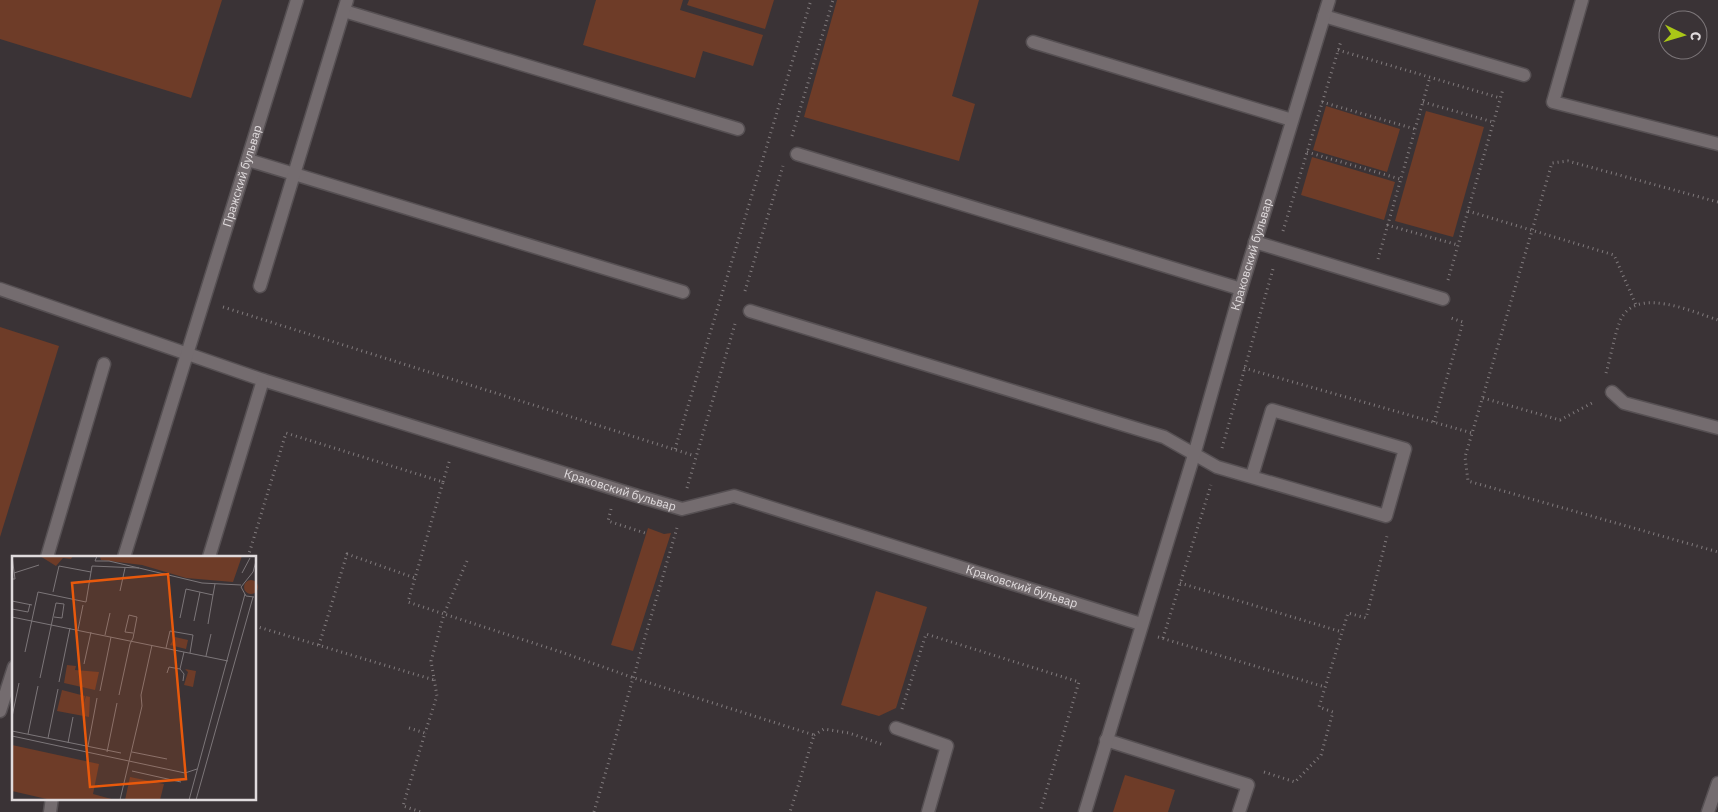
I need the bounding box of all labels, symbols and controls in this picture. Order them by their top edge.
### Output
north arrow [1658,10,1708,60]
text: С [1687,31,1705,41]
street label: Пражский бульвар [219,123,265,229]
street label: Краковский бульвар [1227,196,1275,312]
street label: Краковский бульвар [562,466,678,514]
inset map [12,556,256,800]
street label: Краковский бульвар [964,561,1080,611]

